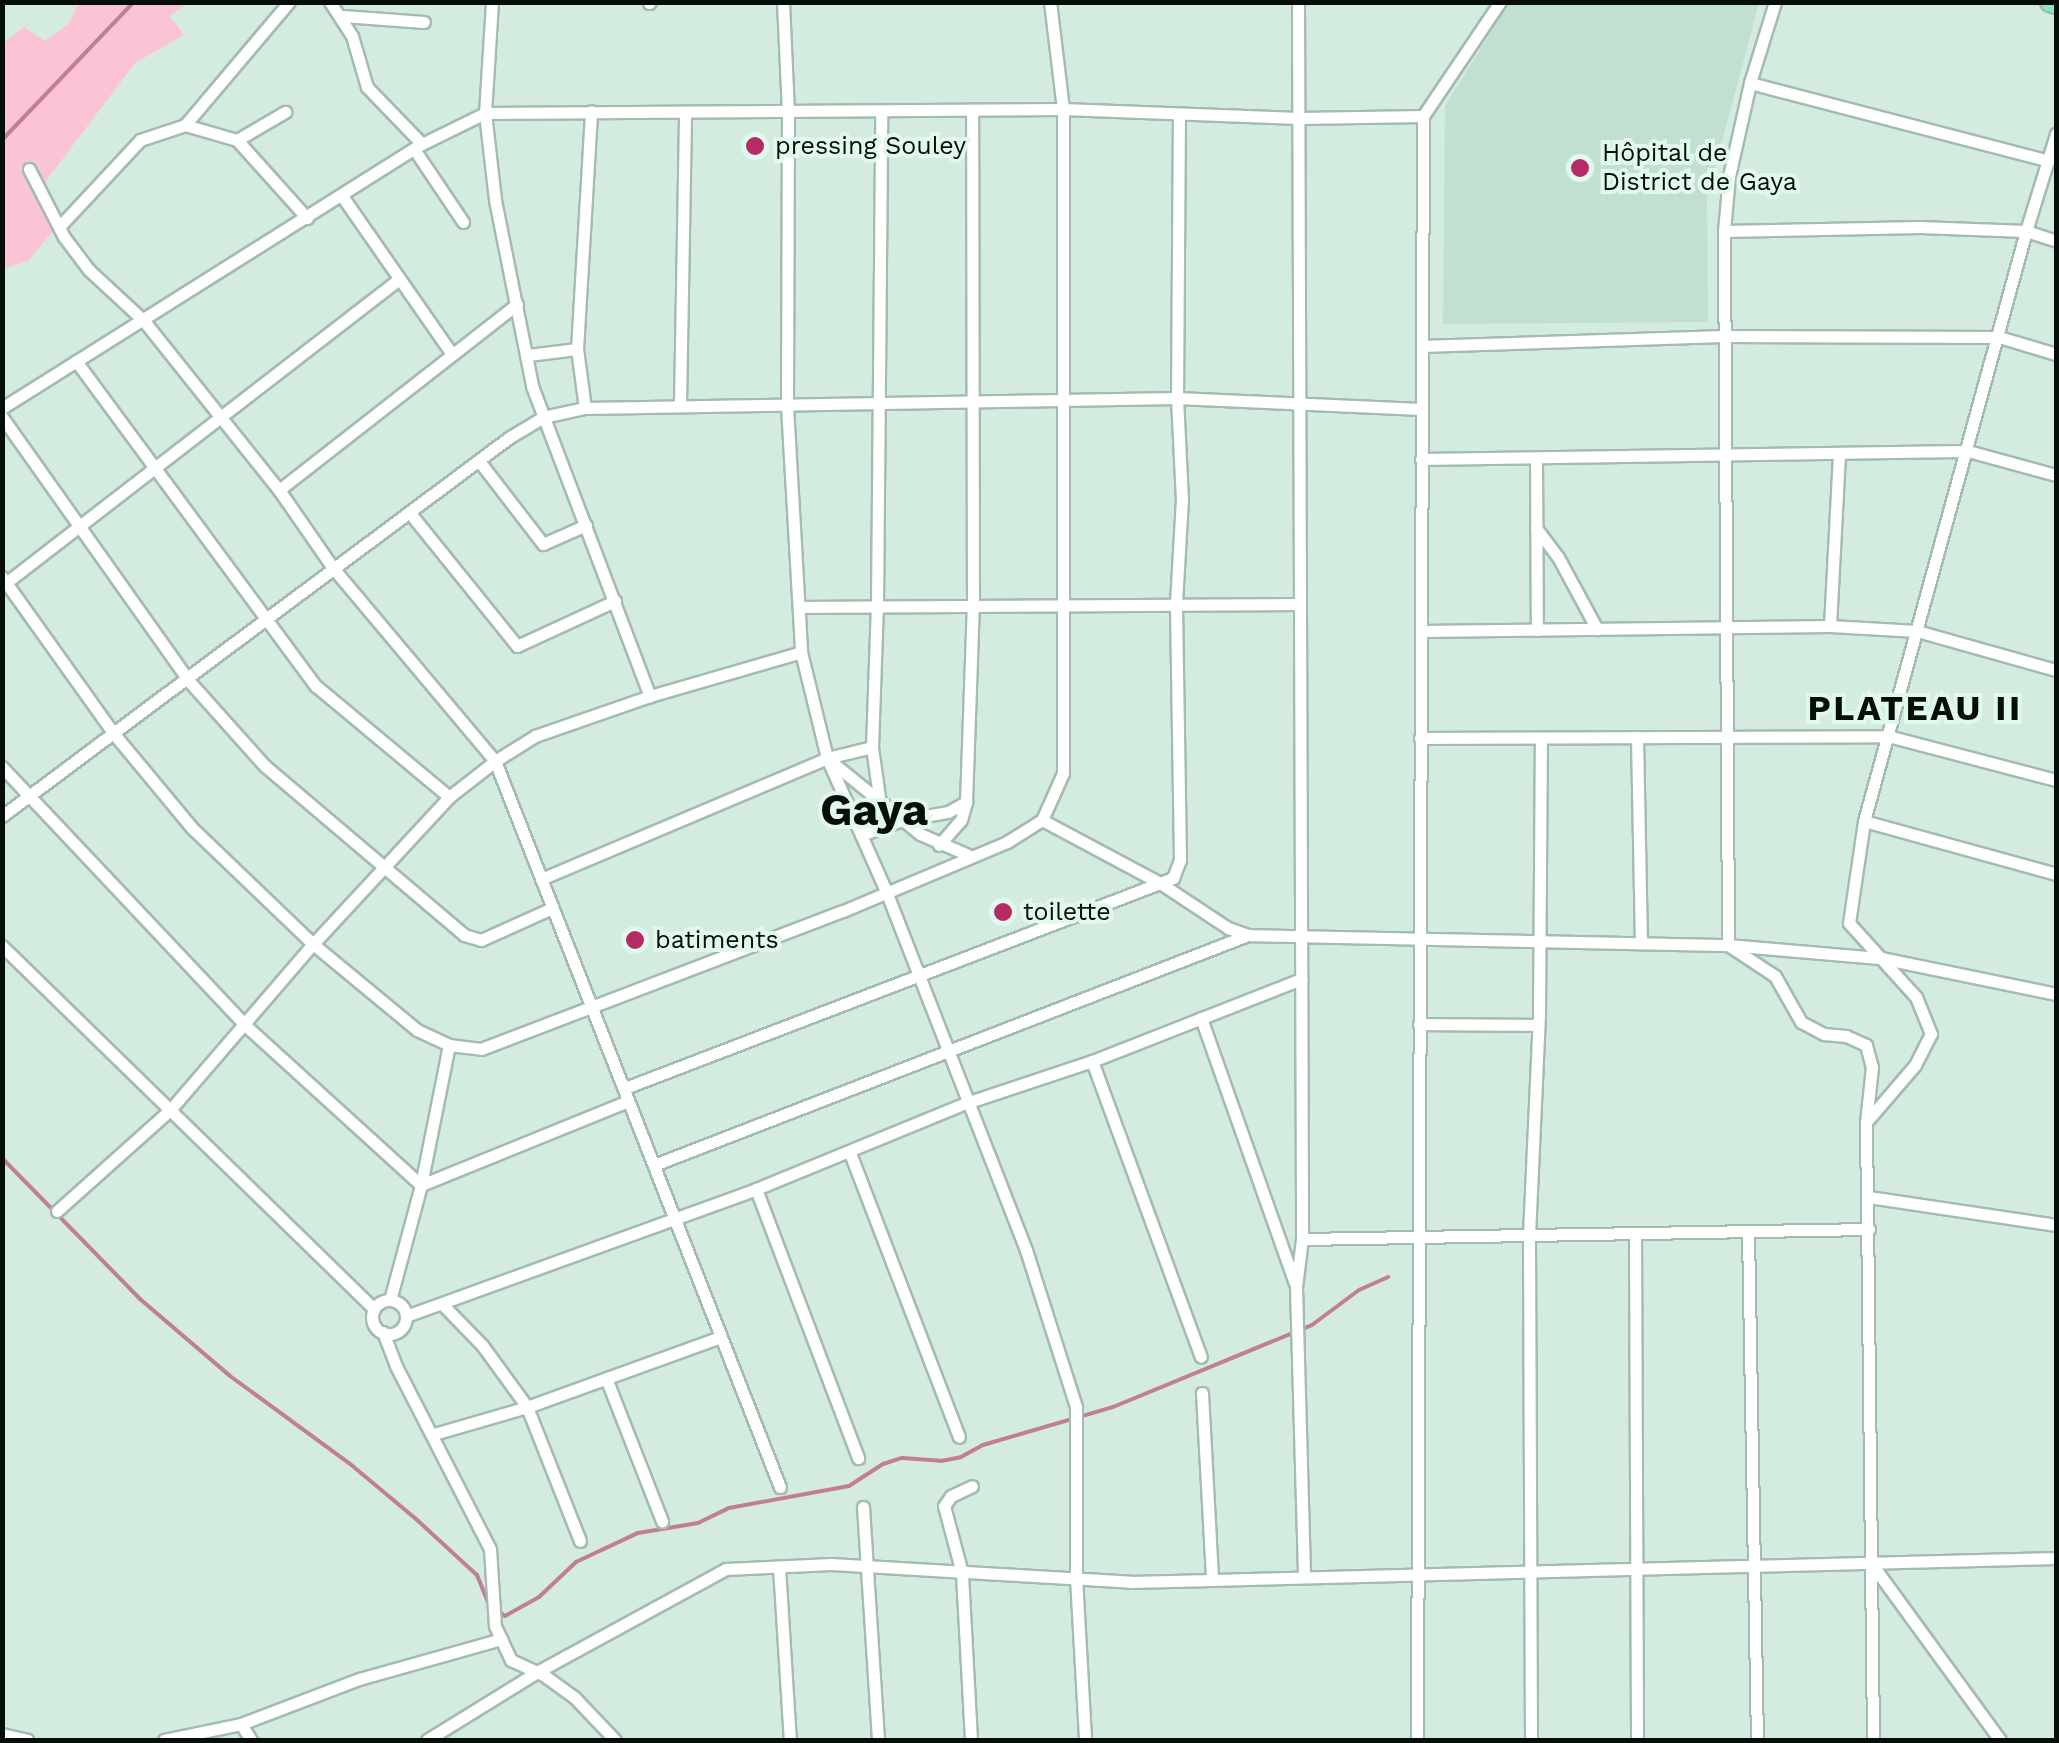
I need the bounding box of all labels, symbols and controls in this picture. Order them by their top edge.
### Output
place label: pressing Souley [775,131,966,161]
marker: pressing Souley [744,135,766,157]
place label: Hôpital de District de Gaya [1602,139,1797,198]
marker: Hôpital de District de Gaya [1567,155,1593,181]
district label: PLATEAU II [1807,687,2023,729]
district label: Gaya [820,783,928,837]
place label: toilette [1023,897,1111,927]
marker: toilette [992,901,1014,923]
place label: batiments [655,925,779,955]
marker: batiments [624,929,646,951]

